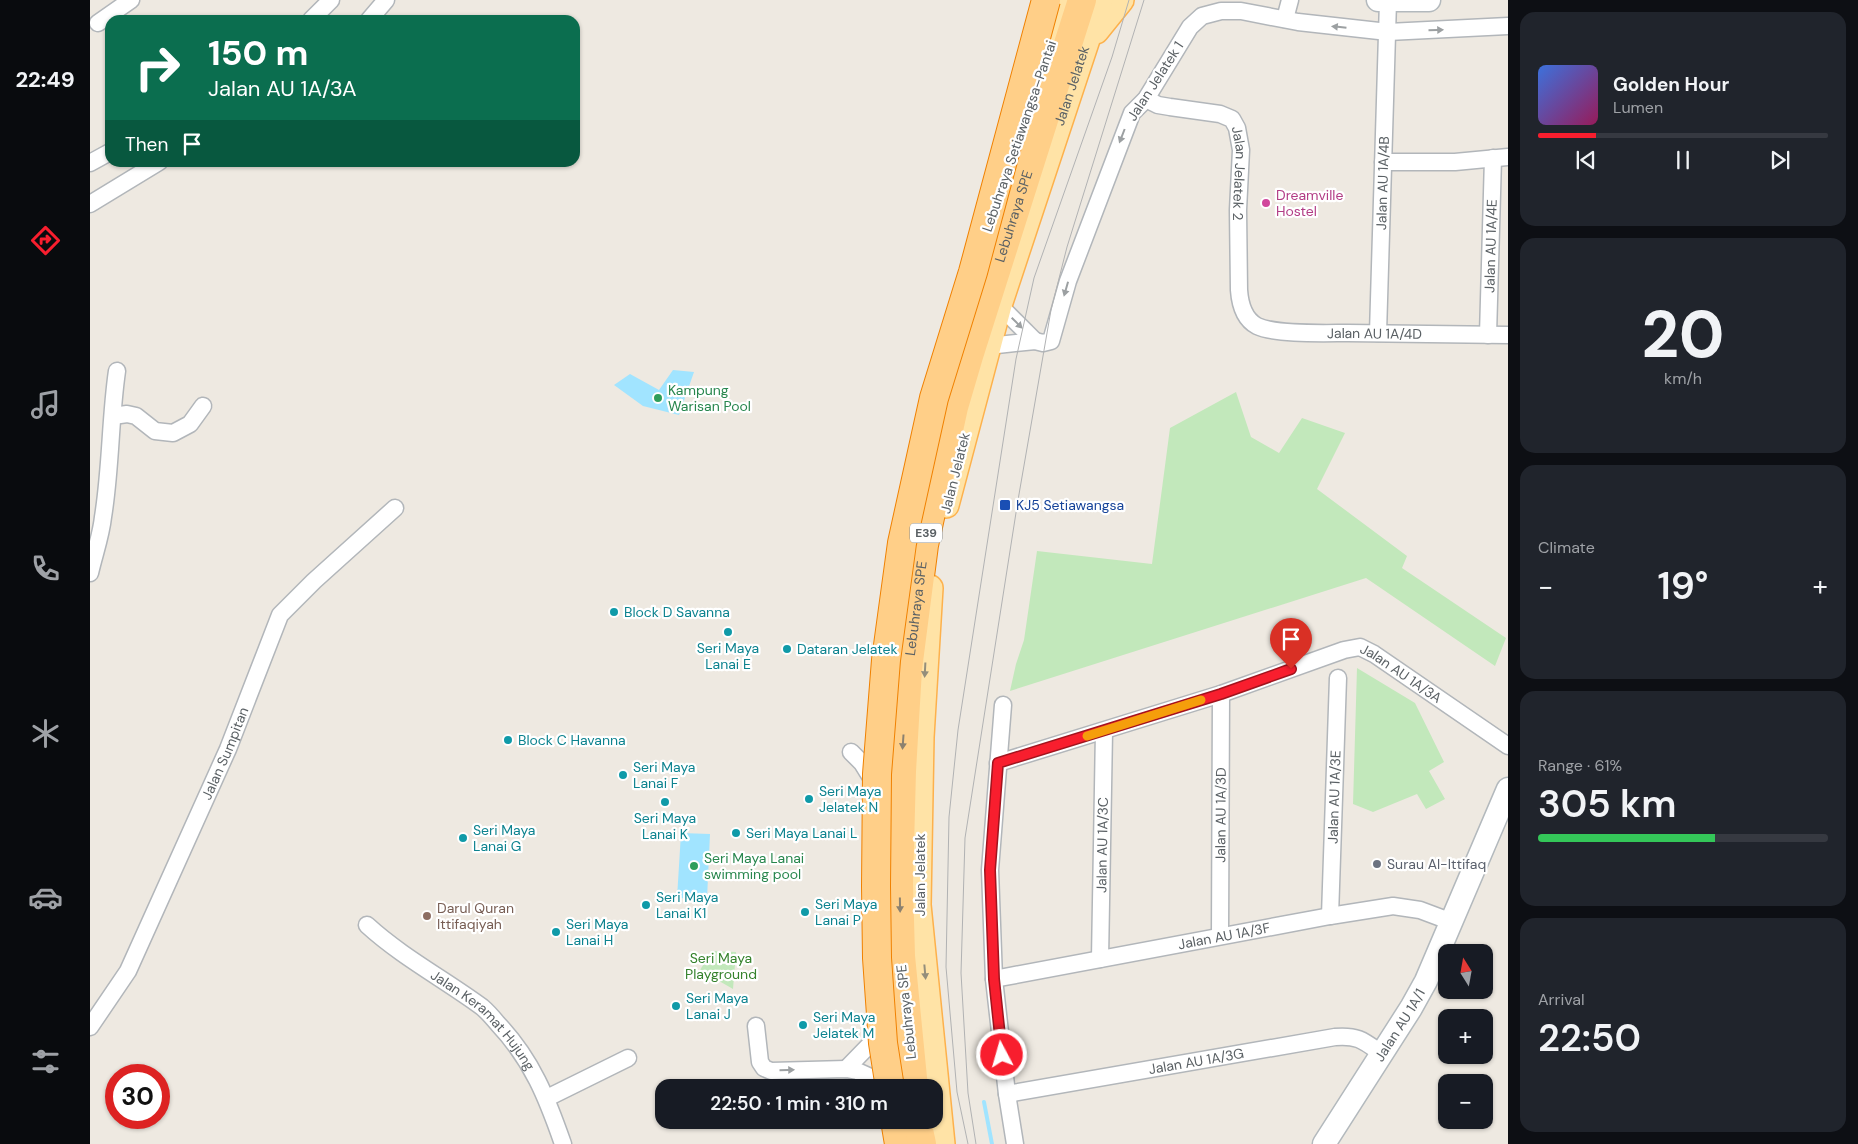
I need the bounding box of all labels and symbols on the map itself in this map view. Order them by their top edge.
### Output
one-way arrow [1331,23,1347,31]
one-way arrow [1429,25,1445,33]
street label: Lebuhraya Setiawangsa–Pantai [978,38,1060,234]
street label: Jalan Jelatek 1 [1123,38,1187,124]
street label: Jalan Jelatek [1050,43,1093,128]
street label: Jalan Jelatek 2 [1228,125,1250,221]
one-way arrow [1118,129,1126,143]
street label: Jalan AU 1A/4B [1372,136,1393,230]
street label: Lebuhraya SPE [990,168,1036,264]
place label: Dreamville Hostel [1276,186,1343,220]
marker: Dreamville Hostel [1260,197,1272,209]
street label: Jalan AU 1A/4E [1480,199,1501,293]
one-way arrow [1061,281,1069,296]
one-way arrow [1011,317,1023,329]
street label: Jalan AU 1A/4D [1327,324,1422,343]
place label: Kampung Warisan Pool [668,381,751,415]
marker: Kampung Warisan Pool [652,392,664,404]
street label: Jalan Jelatek [936,431,974,515]
place label: KJ5 Setiawangsa [1016,496,1124,514]
marker: KJ5 Setiawangsa [998,498,1012,512]
road number: E39 [910,524,942,542]
street label: Lebuhraya SPE [901,560,931,657]
place label: Block D Savanna [624,603,730,621]
marker: Block D Savanna [608,606,620,618]
pin [1270,618,1312,669]
marker: Seri Maya Lanai E [722,626,734,638]
place label: Seri Maya Lanai E [697,639,759,673]
place label: Dataran Jelatek [797,640,898,658]
street label: Jalan AU 1A/3A [1357,640,1445,707]
marker: Dataran Jelatek [781,643,793,655]
one-way arrow [921,662,929,678]
street label: Jalan Sumpitan [197,704,252,803]
place label: Block C Havanna [518,731,626,749]
marker: Block C Havanna [502,734,514,746]
one-way arrow [899,734,907,750]
street label: Jalan AU 1A/3E [1323,750,1345,844]
place label: Seri Maya Lanai F [633,758,695,792]
street label: Jalan AU 1A/3D [1211,767,1230,863]
marker: Seri Maya Lanai F [617,769,629,781]
place label: Seri Maya Jelatek N [819,782,881,816]
marker: Seri Maya Jelatek N [803,793,815,805]
marker: Seri Maya Lanai K [659,796,671,808]
street label: Jalan AU 1A/3C [1092,797,1112,893]
place label: Seri Maya Lanai K [634,809,696,843]
place label: Seri Maya Lanai G [473,821,535,855]
place label: Seri Maya Lanai L [746,824,857,842]
marker: Seri Maya Lanai L [730,827,742,839]
marker: Seri Maya Lanai G [457,832,469,844]
street label: Jalan Jelatek [911,834,929,916]
place label: Seri Maya Lanai swimming pool [704,849,804,883]
place label: Surau Al-Ittifaq [1387,855,1486,873]
marker: Surau Al-Ittifaq [1371,858,1383,870]
marker: Seri Maya Lanai swimming pool [688,860,700,872]
place label: Seri Maya Lanai K1 [656,888,718,922]
place label: Seri Maya Lanai P [815,895,877,929]
one-way arrow [896,897,904,913]
place label: Darul Quran Ittifaqiyah [437,899,514,933]
marker: Seri Maya Lanai K1 [640,899,652,911]
marker: Seri Maya Lanai P [799,906,811,918]
marker: Darul Quran Ittifaqiyah [421,910,433,922]
place label: Seri Maya Lanai H [566,915,628,949]
street label: Jalan AU 1A/3F [1176,918,1272,953]
marker: Seri Maya Lanai H [550,926,562,938]
north arrow [1438,944,1492,999]
park label: Seri Maya Playground [685,949,757,983]
street label: Lebuhraya SPE [892,964,920,1060]
one-way arrow [921,965,929,981]
street label: Jalan Keramat Hujung [427,966,539,1074]
street label: Jalan AU 1A/1 [1370,985,1429,1065]
place label: Seri Maya Lanai J [686,989,748,1023]
marker: Seri Maya Lanai J [670,1000,682,1012]
place label: Seri Maya Jelatek M [813,1008,875,1042]
marker: Seri Maya Jelatek M [797,1019,809,1031]
position arrow [975,1028,1027,1080]
street label: Jalan AU 1A/3G [1147,1044,1245,1078]
speed limit sign: 30 [105,1064,170,1129]
one-way arrow [779,1066,795,1074]

